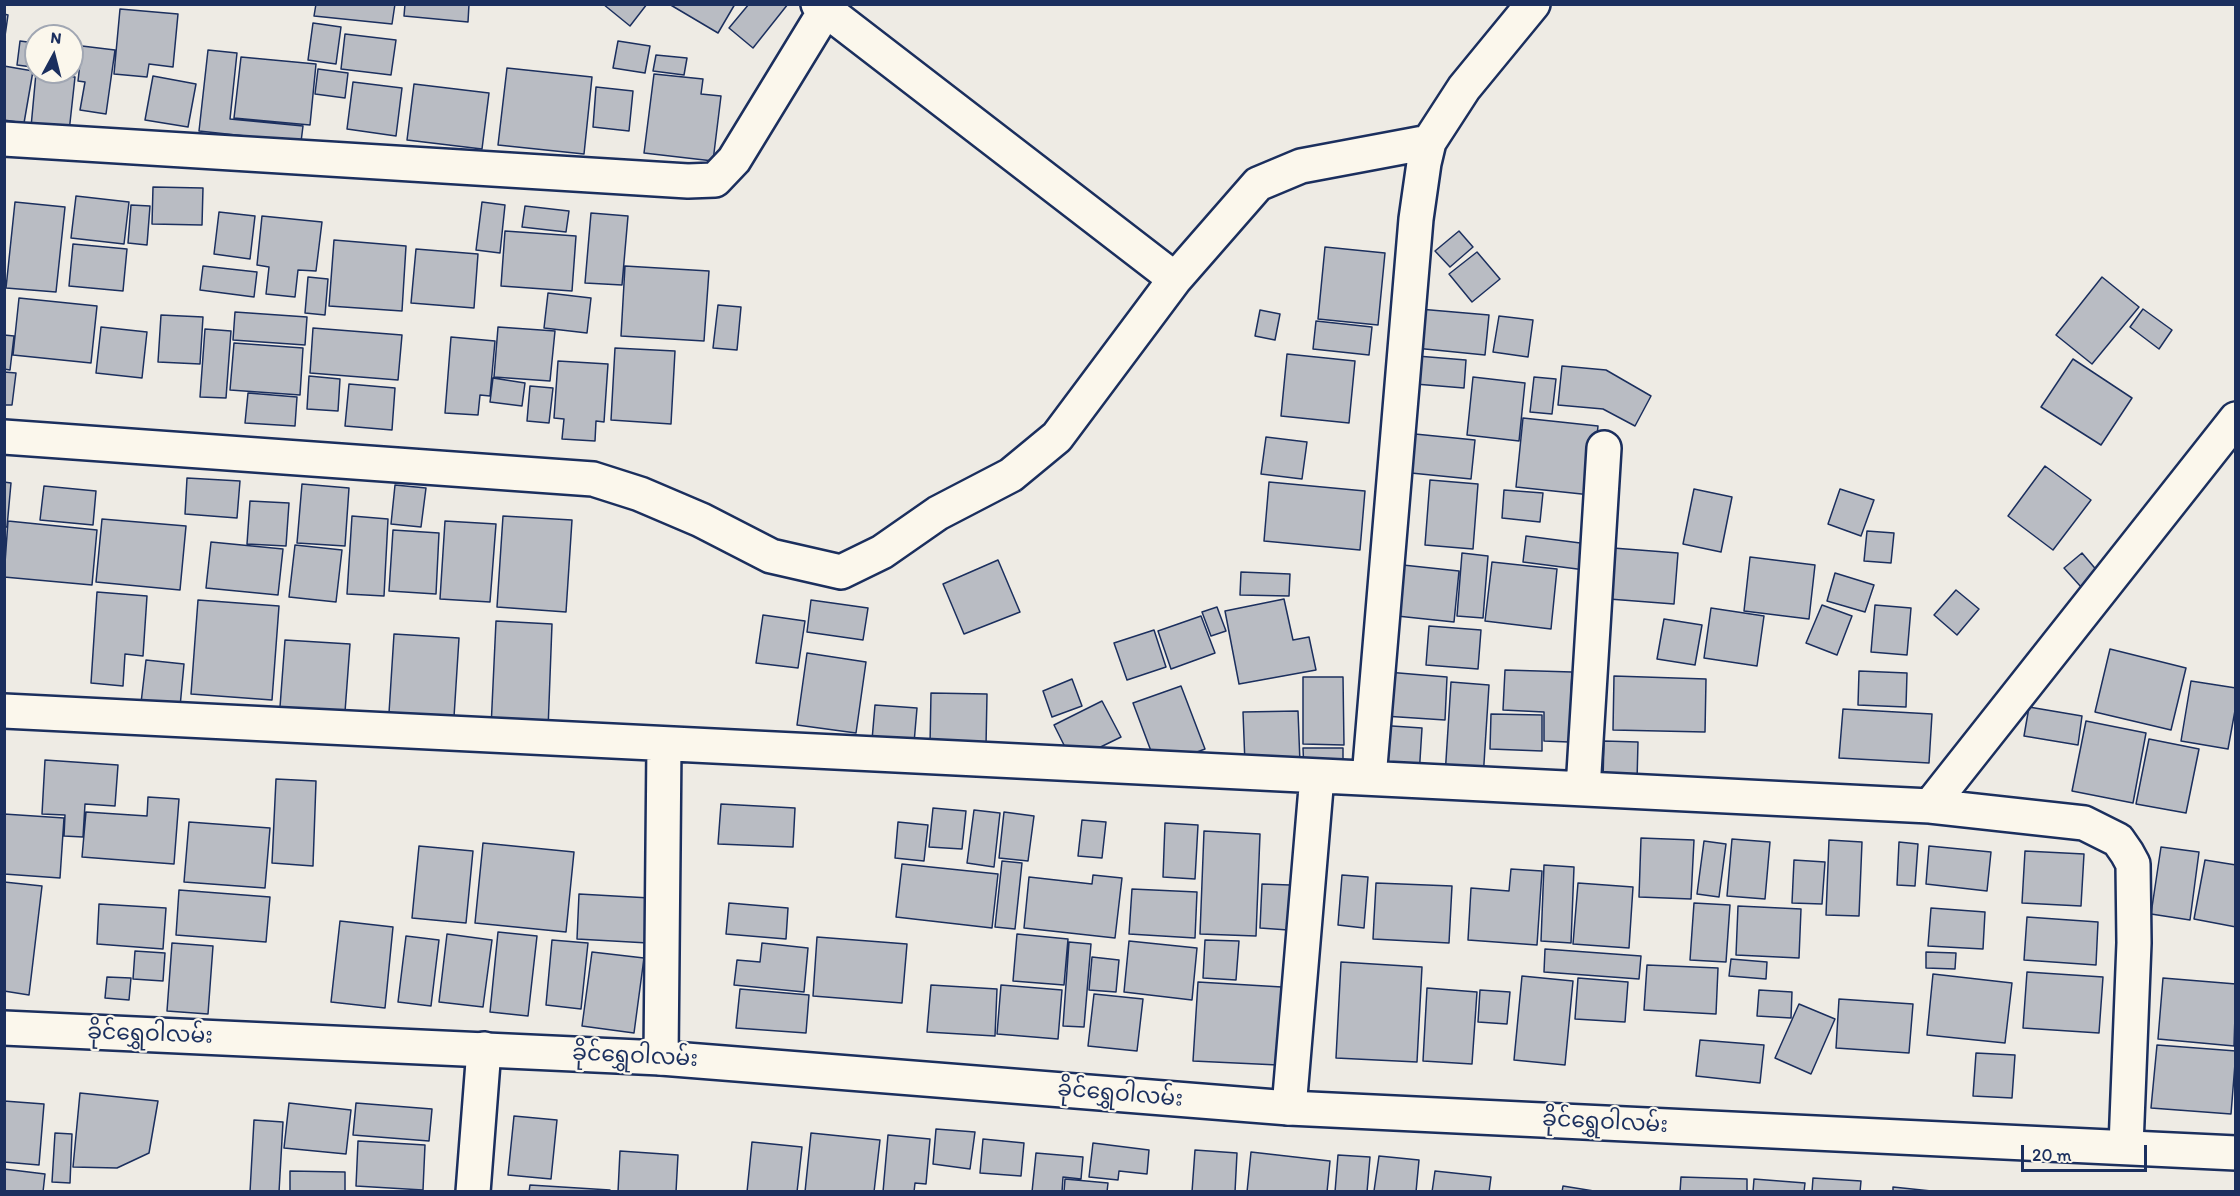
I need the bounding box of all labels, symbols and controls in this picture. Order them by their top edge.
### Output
north arrow [24,24,84,84]
text: N [49,28,63,48]
street label: ခိုင်ရွှေဝါလမ်း [87,1020,213,1050]
street label: ခိုင်ရွှေဝါလမ်း [571,1041,699,1073]
street label: ခိုင်ရွှေဝါလမ်း [1056,1076,1184,1114]
street label: ခိုင်ရွှေဝါလမ်း [1541,1107,1669,1139]
scale bar [2024,1133,2150,1171]
text: 20 m [2032,1144,2072,1166]

